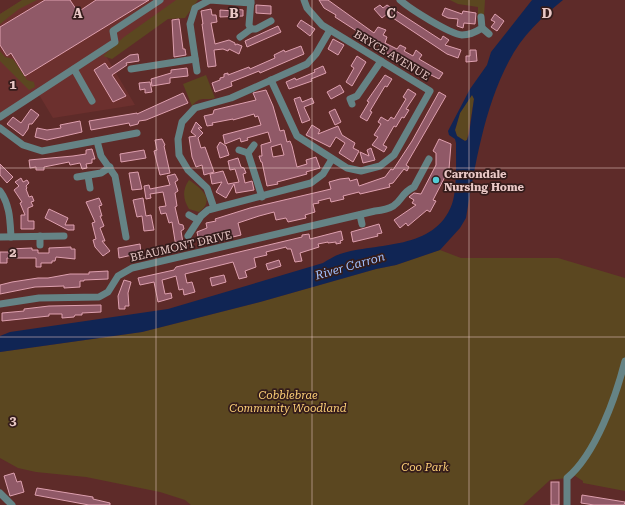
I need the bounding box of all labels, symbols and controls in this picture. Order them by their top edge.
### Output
text: A [73,6,83,21]
text: B [229,6,239,21]
text: C [386,6,396,21]
text: D [542,6,552,21]
street label: BRYCE AVENUE [352,28,432,83]
text: 1 [9,77,17,92]
place label: Carrondale Nursing Home [444,168,525,194]
marker: Carrondale Nursing Home [431,175,441,185]
street label: BEAUMONT DRIVE [129,228,233,264]
text: 2 [9,245,17,260]
water label: River Carron [312,249,387,283]
park label: Cobblebrae Community Woodland [229,389,347,415]
text: 3 [9,413,17,428]
park label: Coo Park [401,461,449,474]

